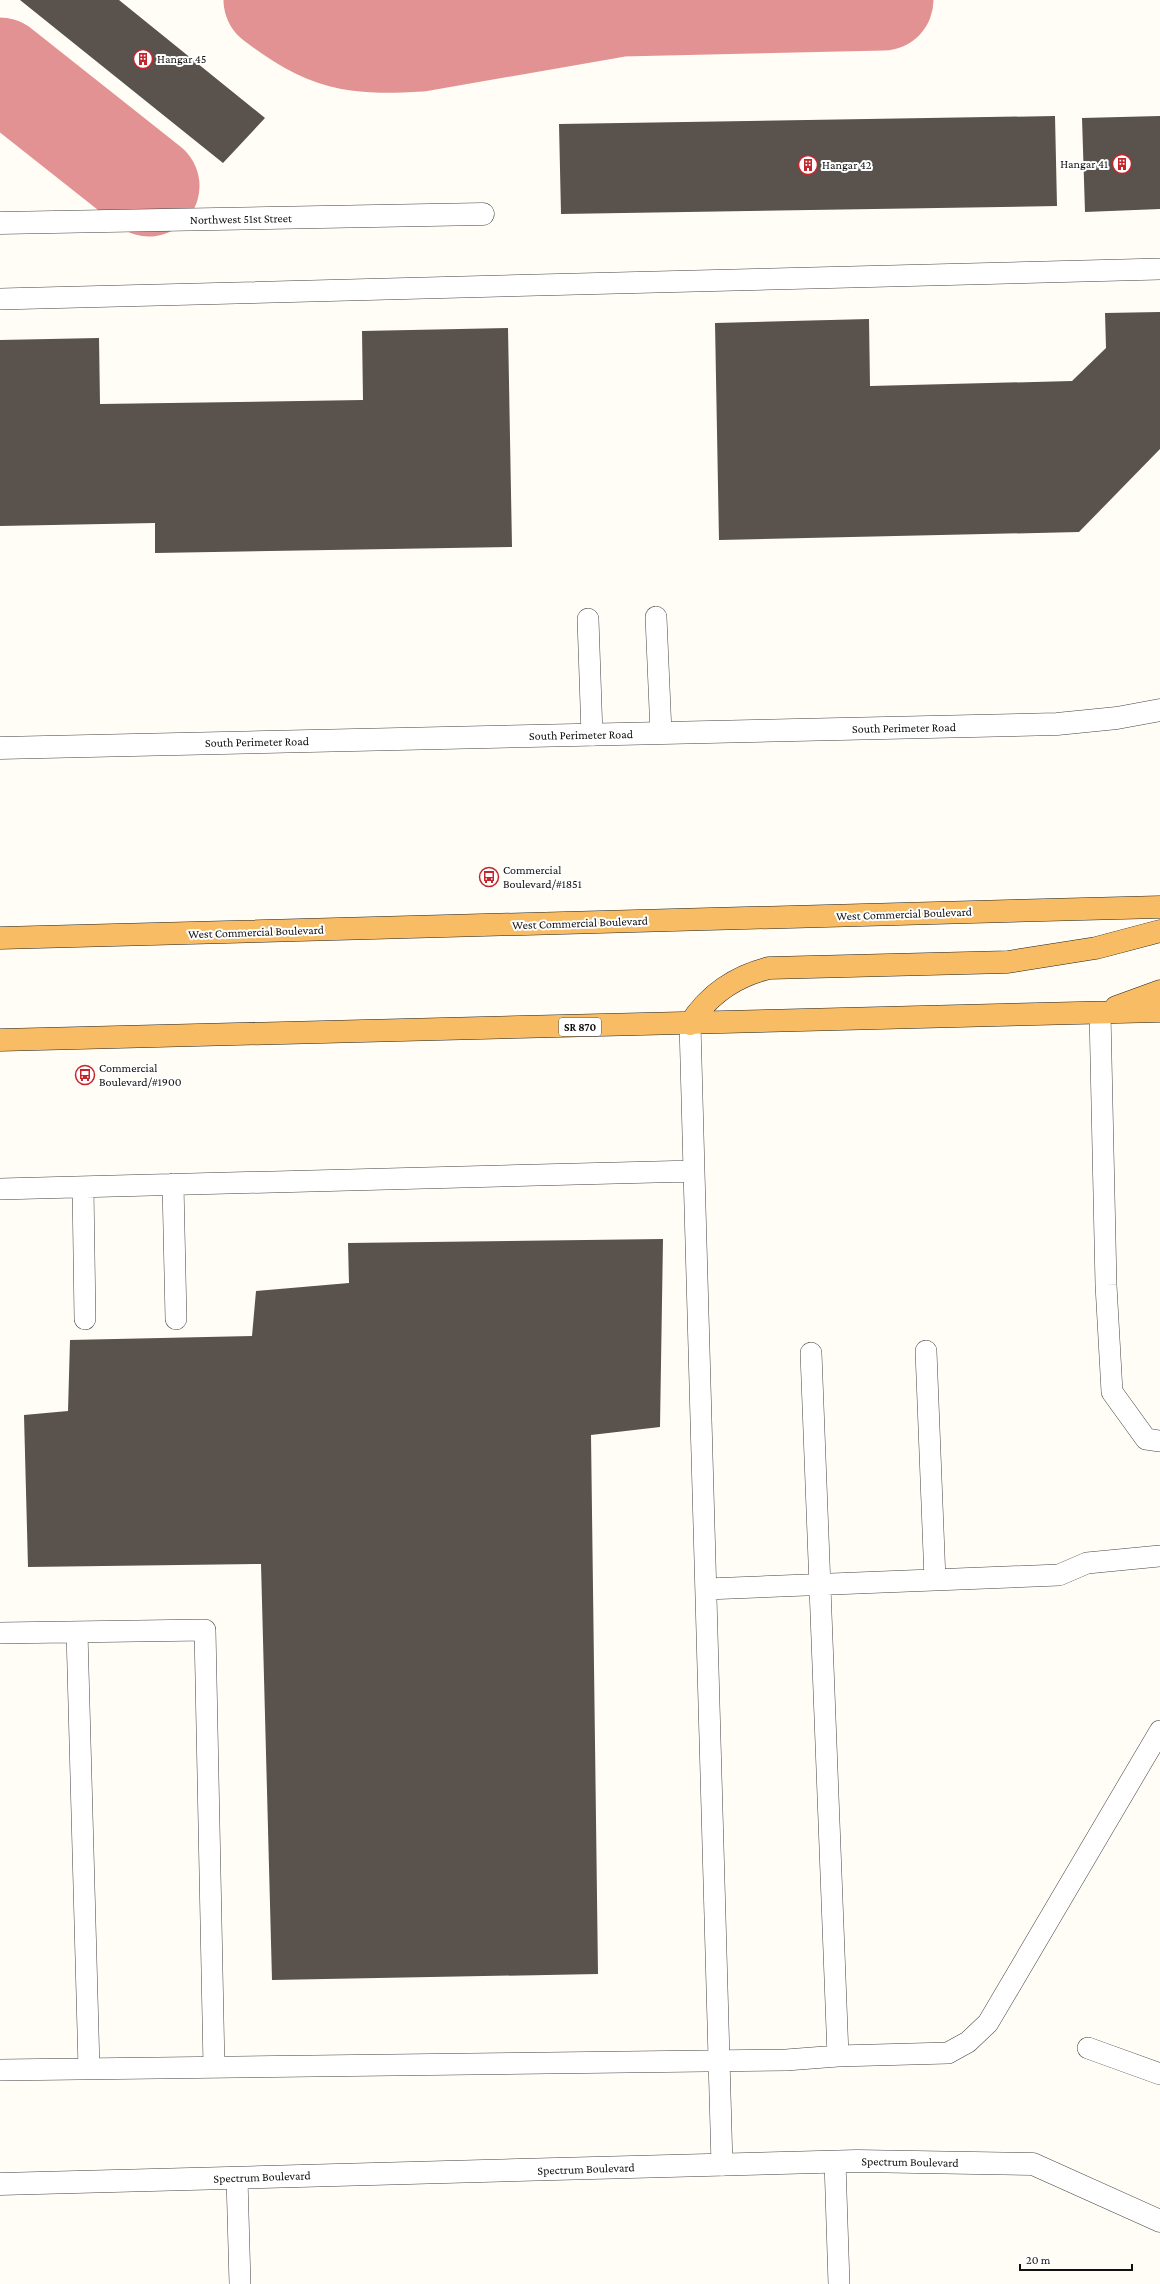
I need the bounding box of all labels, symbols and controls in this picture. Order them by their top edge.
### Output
building icon: Hangar 45 [132,48,154,70]
place label: Hangar 45 [157,52,206,66]
building icon: Hangar 41 [1111,153,1133,175]
building icon: Hangar 42 [797,154,819,176]
place label: Hangar 41 [1060,157,1108,171]
place label: Hangar 42 [822,158,872,172]
street label: Northwest 51st Street [190,211,293,227]
street label: South Perimeter Road [852,720,957,736]
street label: South Perimeter Road [529,727,634,743]
street label: South Perimeter Road [205,734,310,750]
place label: Commercial Boulevard/#1851 [503,863,582,891]
bus stop icon: Commercial Boulevard/#1851 [478,866,500,888]
street label: West Commercial Boulevard [836,905,973,923]
street label: West Commercial Boulevard [512,914,649,932]
street label: West Commercial Boulevard [188,923,325,941]
road number: SR 870 [559,1018,601,1036]
place label: Commercial Boulevard/#1900 [99,1061,182,1089]
bus stop icon: Commercial Boulevard/#1900 [74,1064,96,1086]
street label: Spectrum Boulevard [861,2154,959,2170]
street label: Spectrum Boulevard [537,2160,636,2178]
street label: Spectrum Boulevard [213,2168,312,2186]
scale bar [1020,2246,1132,2272]
text: 20 m [1026,2253,1051,2267]

